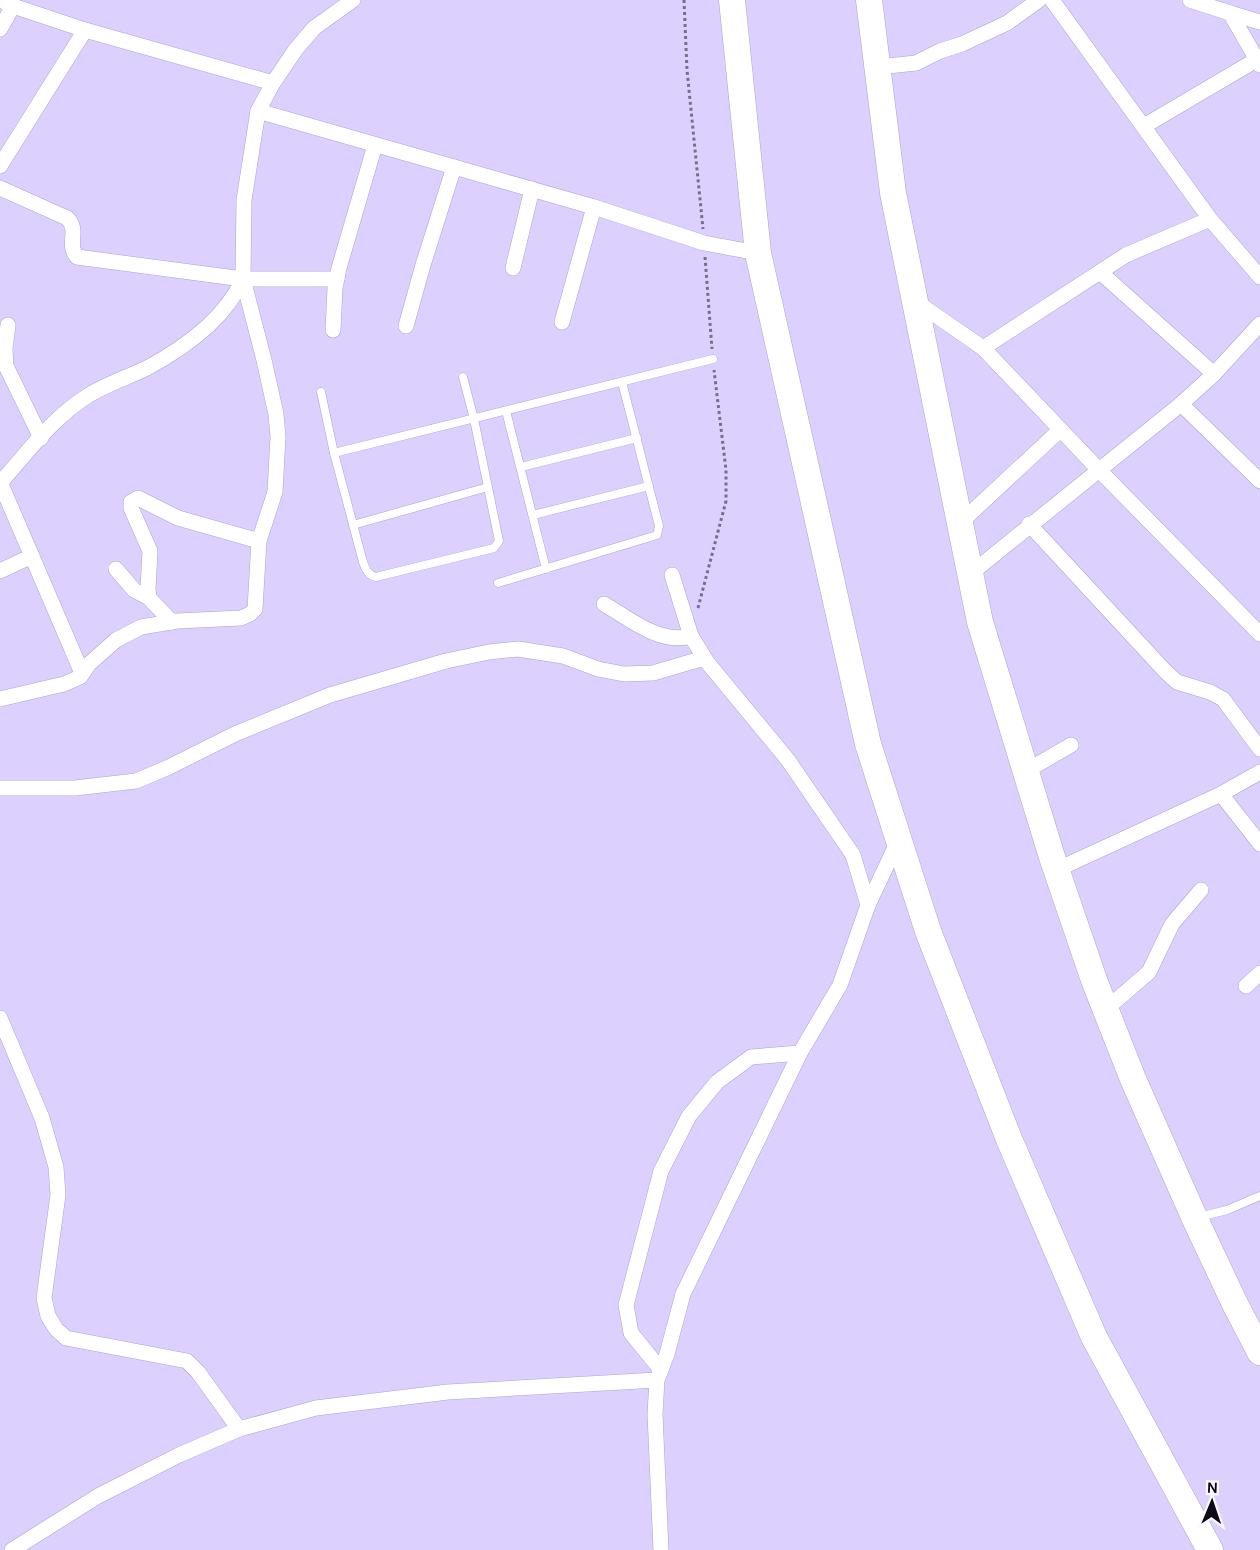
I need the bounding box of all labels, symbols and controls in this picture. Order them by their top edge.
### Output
north arrow [1182,1472,1242,1532]
text: N [1206,1478,1219,1497]

